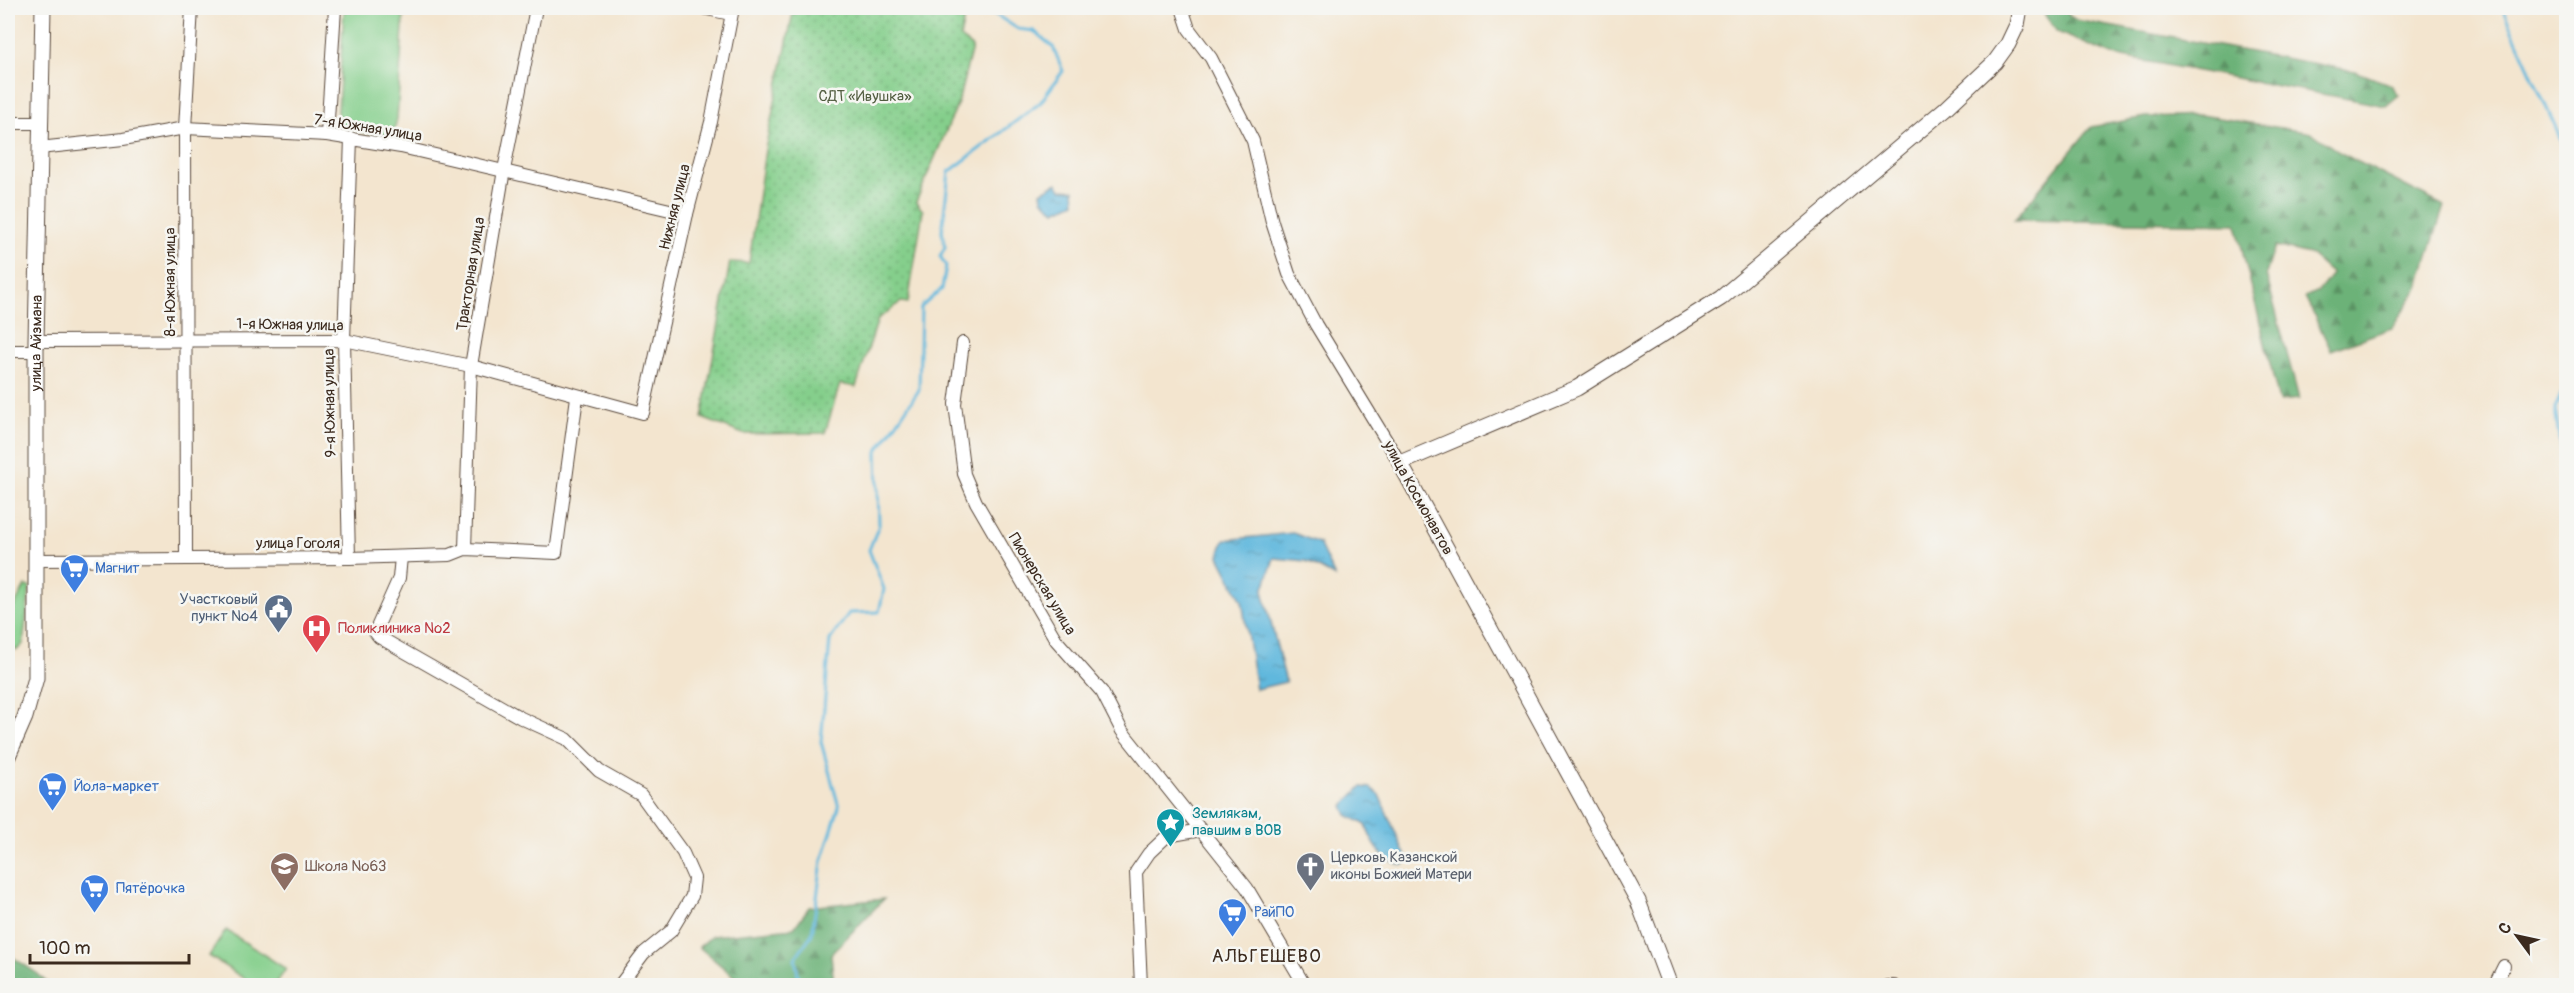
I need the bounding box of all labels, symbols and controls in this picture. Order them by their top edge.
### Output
park label: СДТ «Ивушка» [818,87,912,106]
street label: 7-я Южная улица [313,110,423,146]
street label: Нижняя улица [655,162,695,252]
street label: Тракторная улица [453,216,489,332]
street label: 8-я Южная улица [161,228,180,336]
street label: улица Айзмана [27,295,46,392]
street label: 1-я Южная улица [236,315,344,335]
street label: 9-я Южная улица [320,348,340,458]
street label: улица Космонавтов [1378,437,1457,558]
street label: Пионерская улица [1004,530,1080,638]
street label: улица Гоголя [255,534,340,553]
supermarket icon: Магнит [58,552,90,594]
place label: Магнит [95,559,140,578]
place label: Участковый пункт №4 [180,590,258,626]
public building icon: Участковый пункт №4 [263,592,295,634]
hospital icon: Поликлиника №2 [301,612,333,654]
place label: Поликлиника №2 [338,619,451,638]
supermarket icon: Йола-маркет [37,770,69,812]
place label: Йола-маркет [74,777,159,796]
place label: Землякам, павшим в ВОВ [1192,804,1282,840]
place icon: Землякам, павшим в ВОВ [1155,806,1187,848]
place label: Церковь Казанской иконы Божией Матери [1331,848,1472,884]
school or university icon: Школа №63 [268,850,300,892]
church icon: Церковь Казанской иконы Божией Матери [1294,850,1326,892]
place label: Школа №63 [305,857,386,876]
supermarket icon: Пятёрочка [79,872,111,914]
place label: Пятёрочка [116,879,185,898]
supermarket icon: РайПО [1217,896,1249,938]
place label: РайПО [1254,903,1294,922]
north arrow [2487,906,2547,966]
text: С [2494,919,2516,938]
scale bar [30,927,189,965]
text: 100 m [39,937,91,960]
district label: АЛЬГЕШЕВО [1212,945,1322,968]

